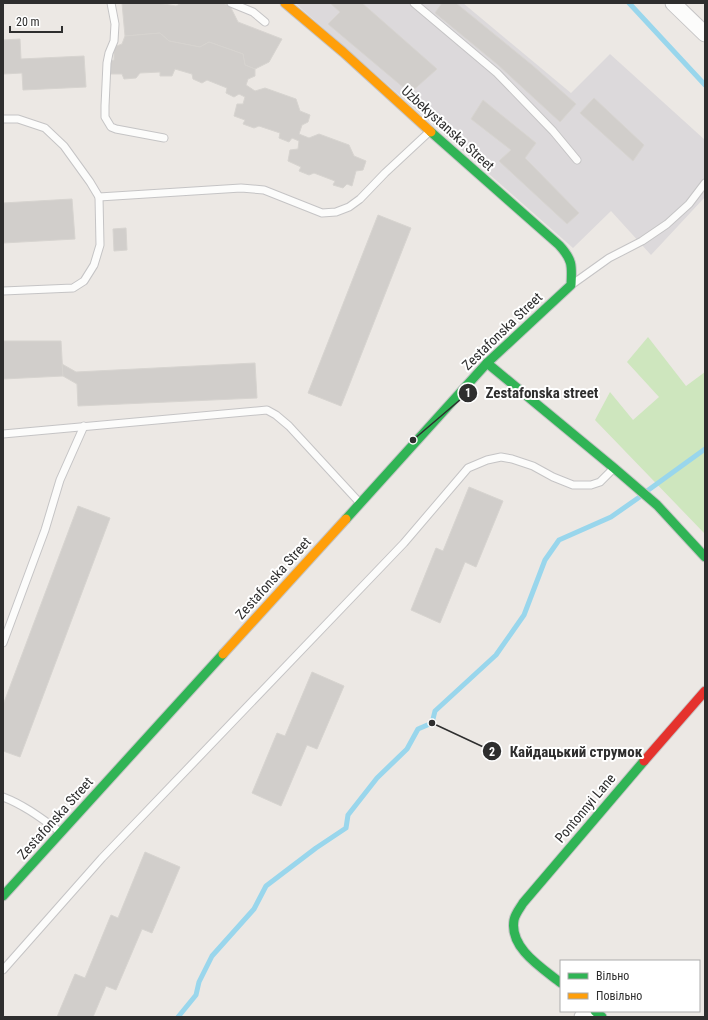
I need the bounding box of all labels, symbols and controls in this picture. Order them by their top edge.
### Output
scale bar [10,8,62,34]
text: 20 m [16,15,40,29]
street label: Uzbekystanska Street [398,82,498,174]
street label: Zestafonska Street [459,289,545,373]
callout: Zestafonska street [458,379,607,406]
text: Zestafonska street [486,384,599,402]
text: 1 [465,386,471,400]
street label: Zestafonska Street [232,534,314,622]
callout: Кайдацький струмок [482,738,651,765]
text: Кайдацький струмок [510,743,643,761]
text: 2 [489,745,495,759]
street label: Pontonnyi Lane [552,770,619,846]
street label: Zestafonska Street [14,774,96,862]
legend [560,960,700,1012]
text: Вільно [596,969,629,983]
text: Повільно [596,989,642,1003]

